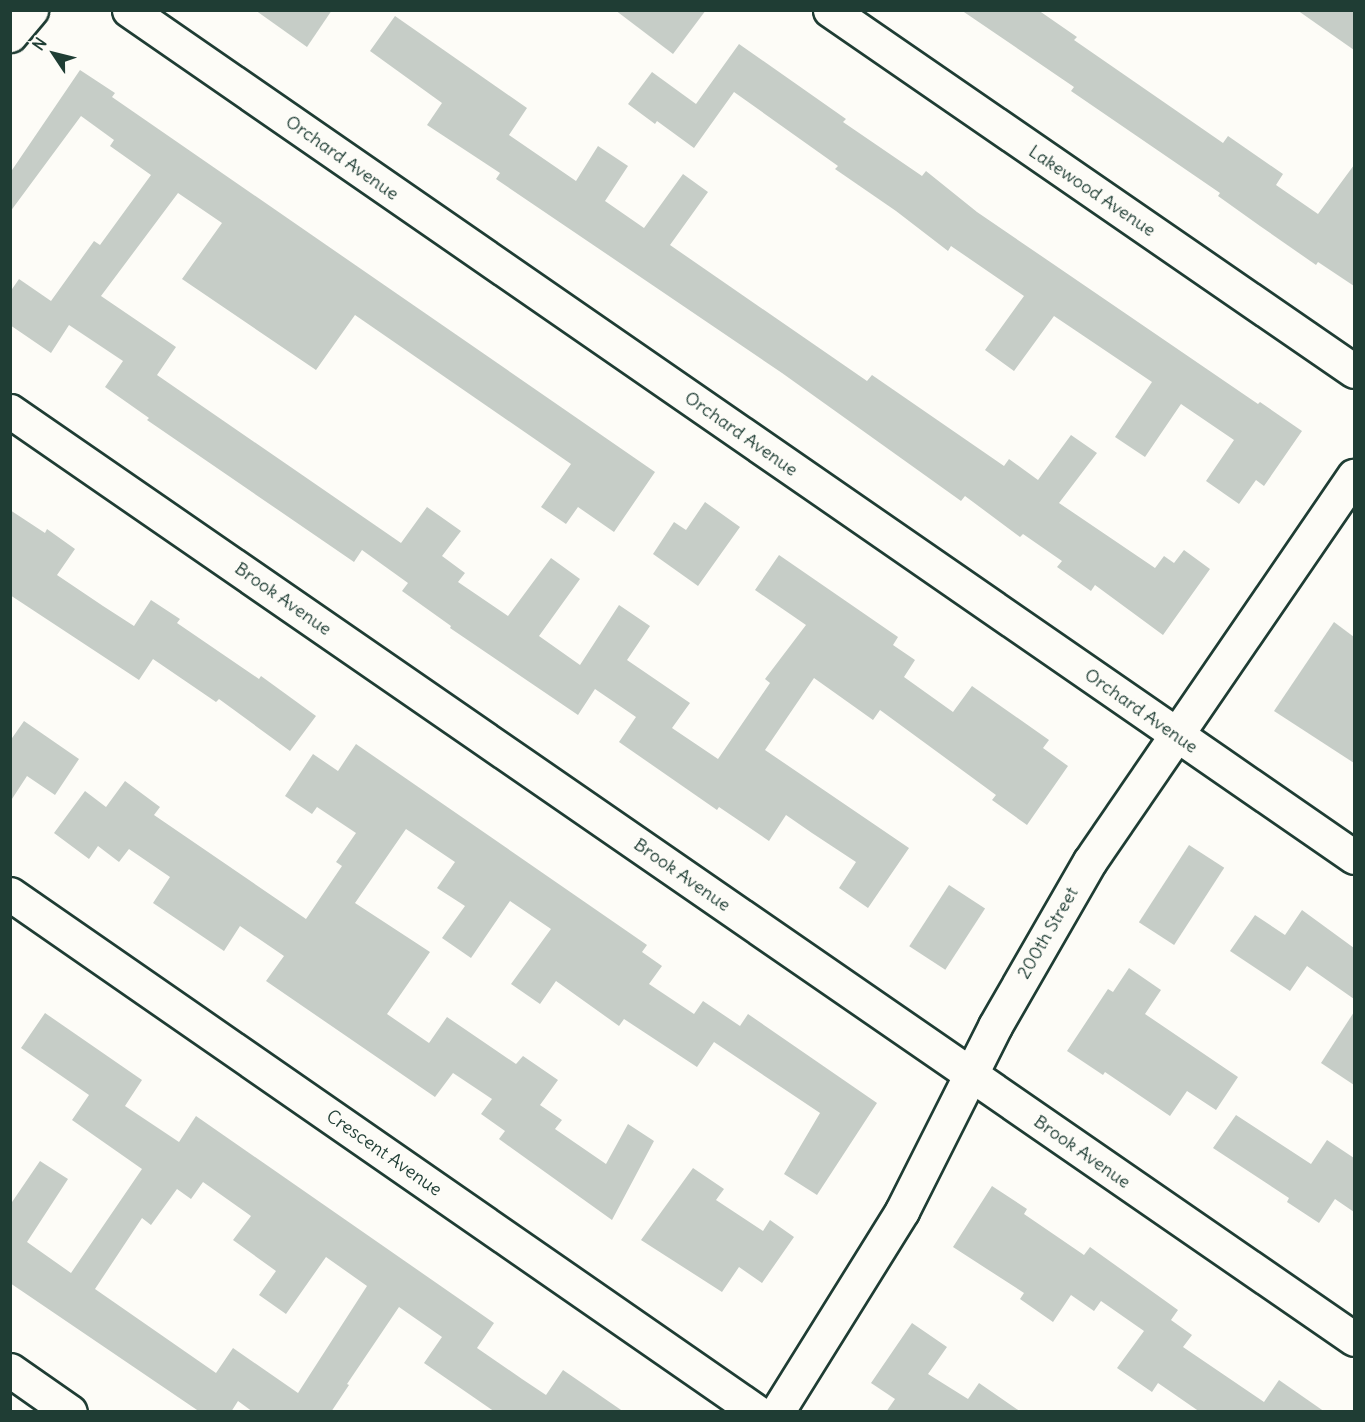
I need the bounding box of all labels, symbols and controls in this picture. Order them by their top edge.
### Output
north arrow [24,24,84,84]
text: N [28,33,51,54]
street label: Orchard Avenue [281,111,403,205]
street label: Lakewood Avenue [1025,141,1159,241]
street label: Orchard Avenue [680,387,802,481]
street label: Brook Avenue [231,558,335,640]
street label: Orchard Avenue [1080,664,1202,758]
street label: Brook Avenue [630,834,734,916]
street label: 200th Street [1013,883,1083,983]
street label: Crescent Avenue [322,1105,446,1201]
street label: Brook Avenue [1030,1111,1134,1193]

